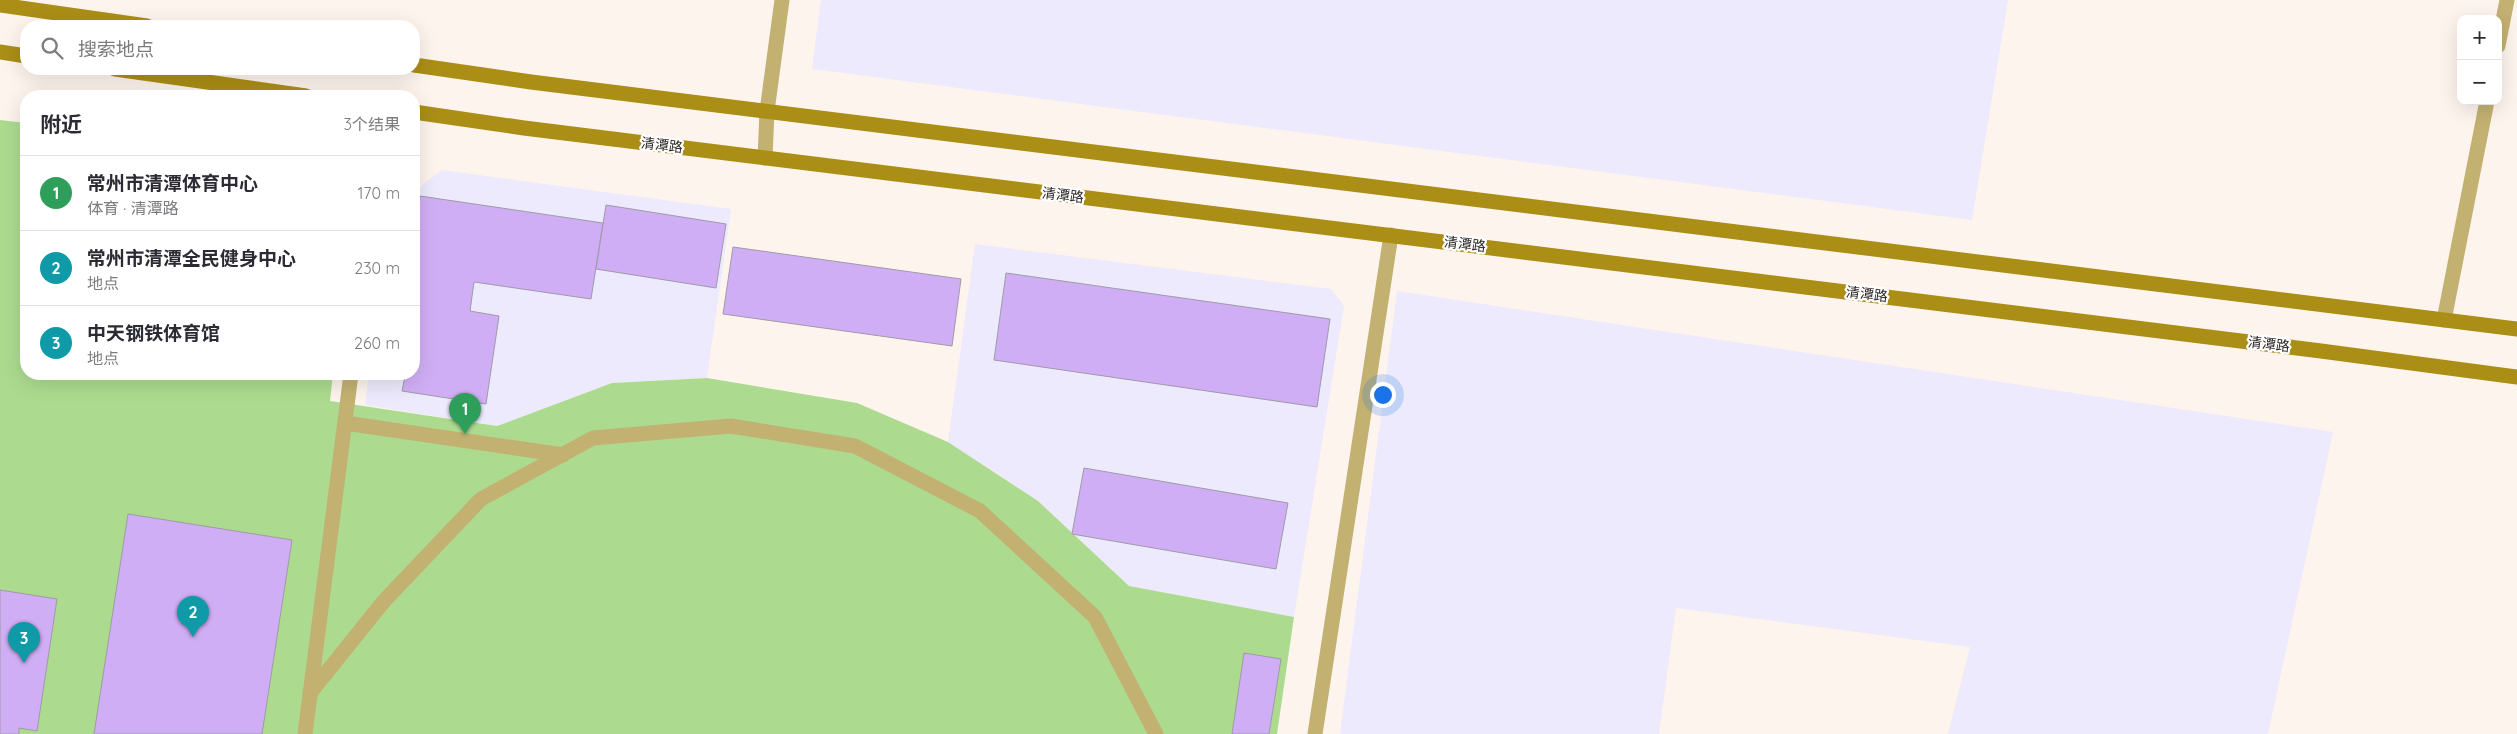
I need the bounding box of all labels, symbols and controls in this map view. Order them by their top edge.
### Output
map controls [2457,15,2502,105]
button: + [2457,15,2502,60]
search box [20,20,420,75]
icon: search [38,34,66,62]
text: 搜索地点 [78,37,154,61]
button: − [2457,60,2502,105]
text: 附近 [40,111,82,137]
text: 3个结果 [344,114,400,134]
street label: 清潭路 [640,134,684,156]
text: 常州市清潭体育中心 [87,171,258,195]
text: 1 [53,183,59,203]
text: 170 m [357,183,400,203]
street label: 清潭路 [1041,184,1085,206]
text: 体育 · 清潭路 [87,198,179,218]
street label: 清潭路 [1443,233,1487,255]
text: 常州市清潭全民健身中心 [87,246,296,270]
text: 2 [51,258,61,278]
text: 230 m [354,258,400,278]
text: 地点 [87,273,119,293]
street label: 清潭路 [1845,283,1889,305]
text: 中天钢铁体育馆 [87,321,220,345]
text: 3 [52,333,60,353]
text: 260 m [354,333,400,353]
street label: 清潭路 [2247,333,2291,355]
text: 地点 [87,348,119,368]
your location [1370,382,1396,408]
pin: 1 [449,393,481,434]
pin: 2 [177,596,209,637]
pin: 3 [8,622,40,663]

